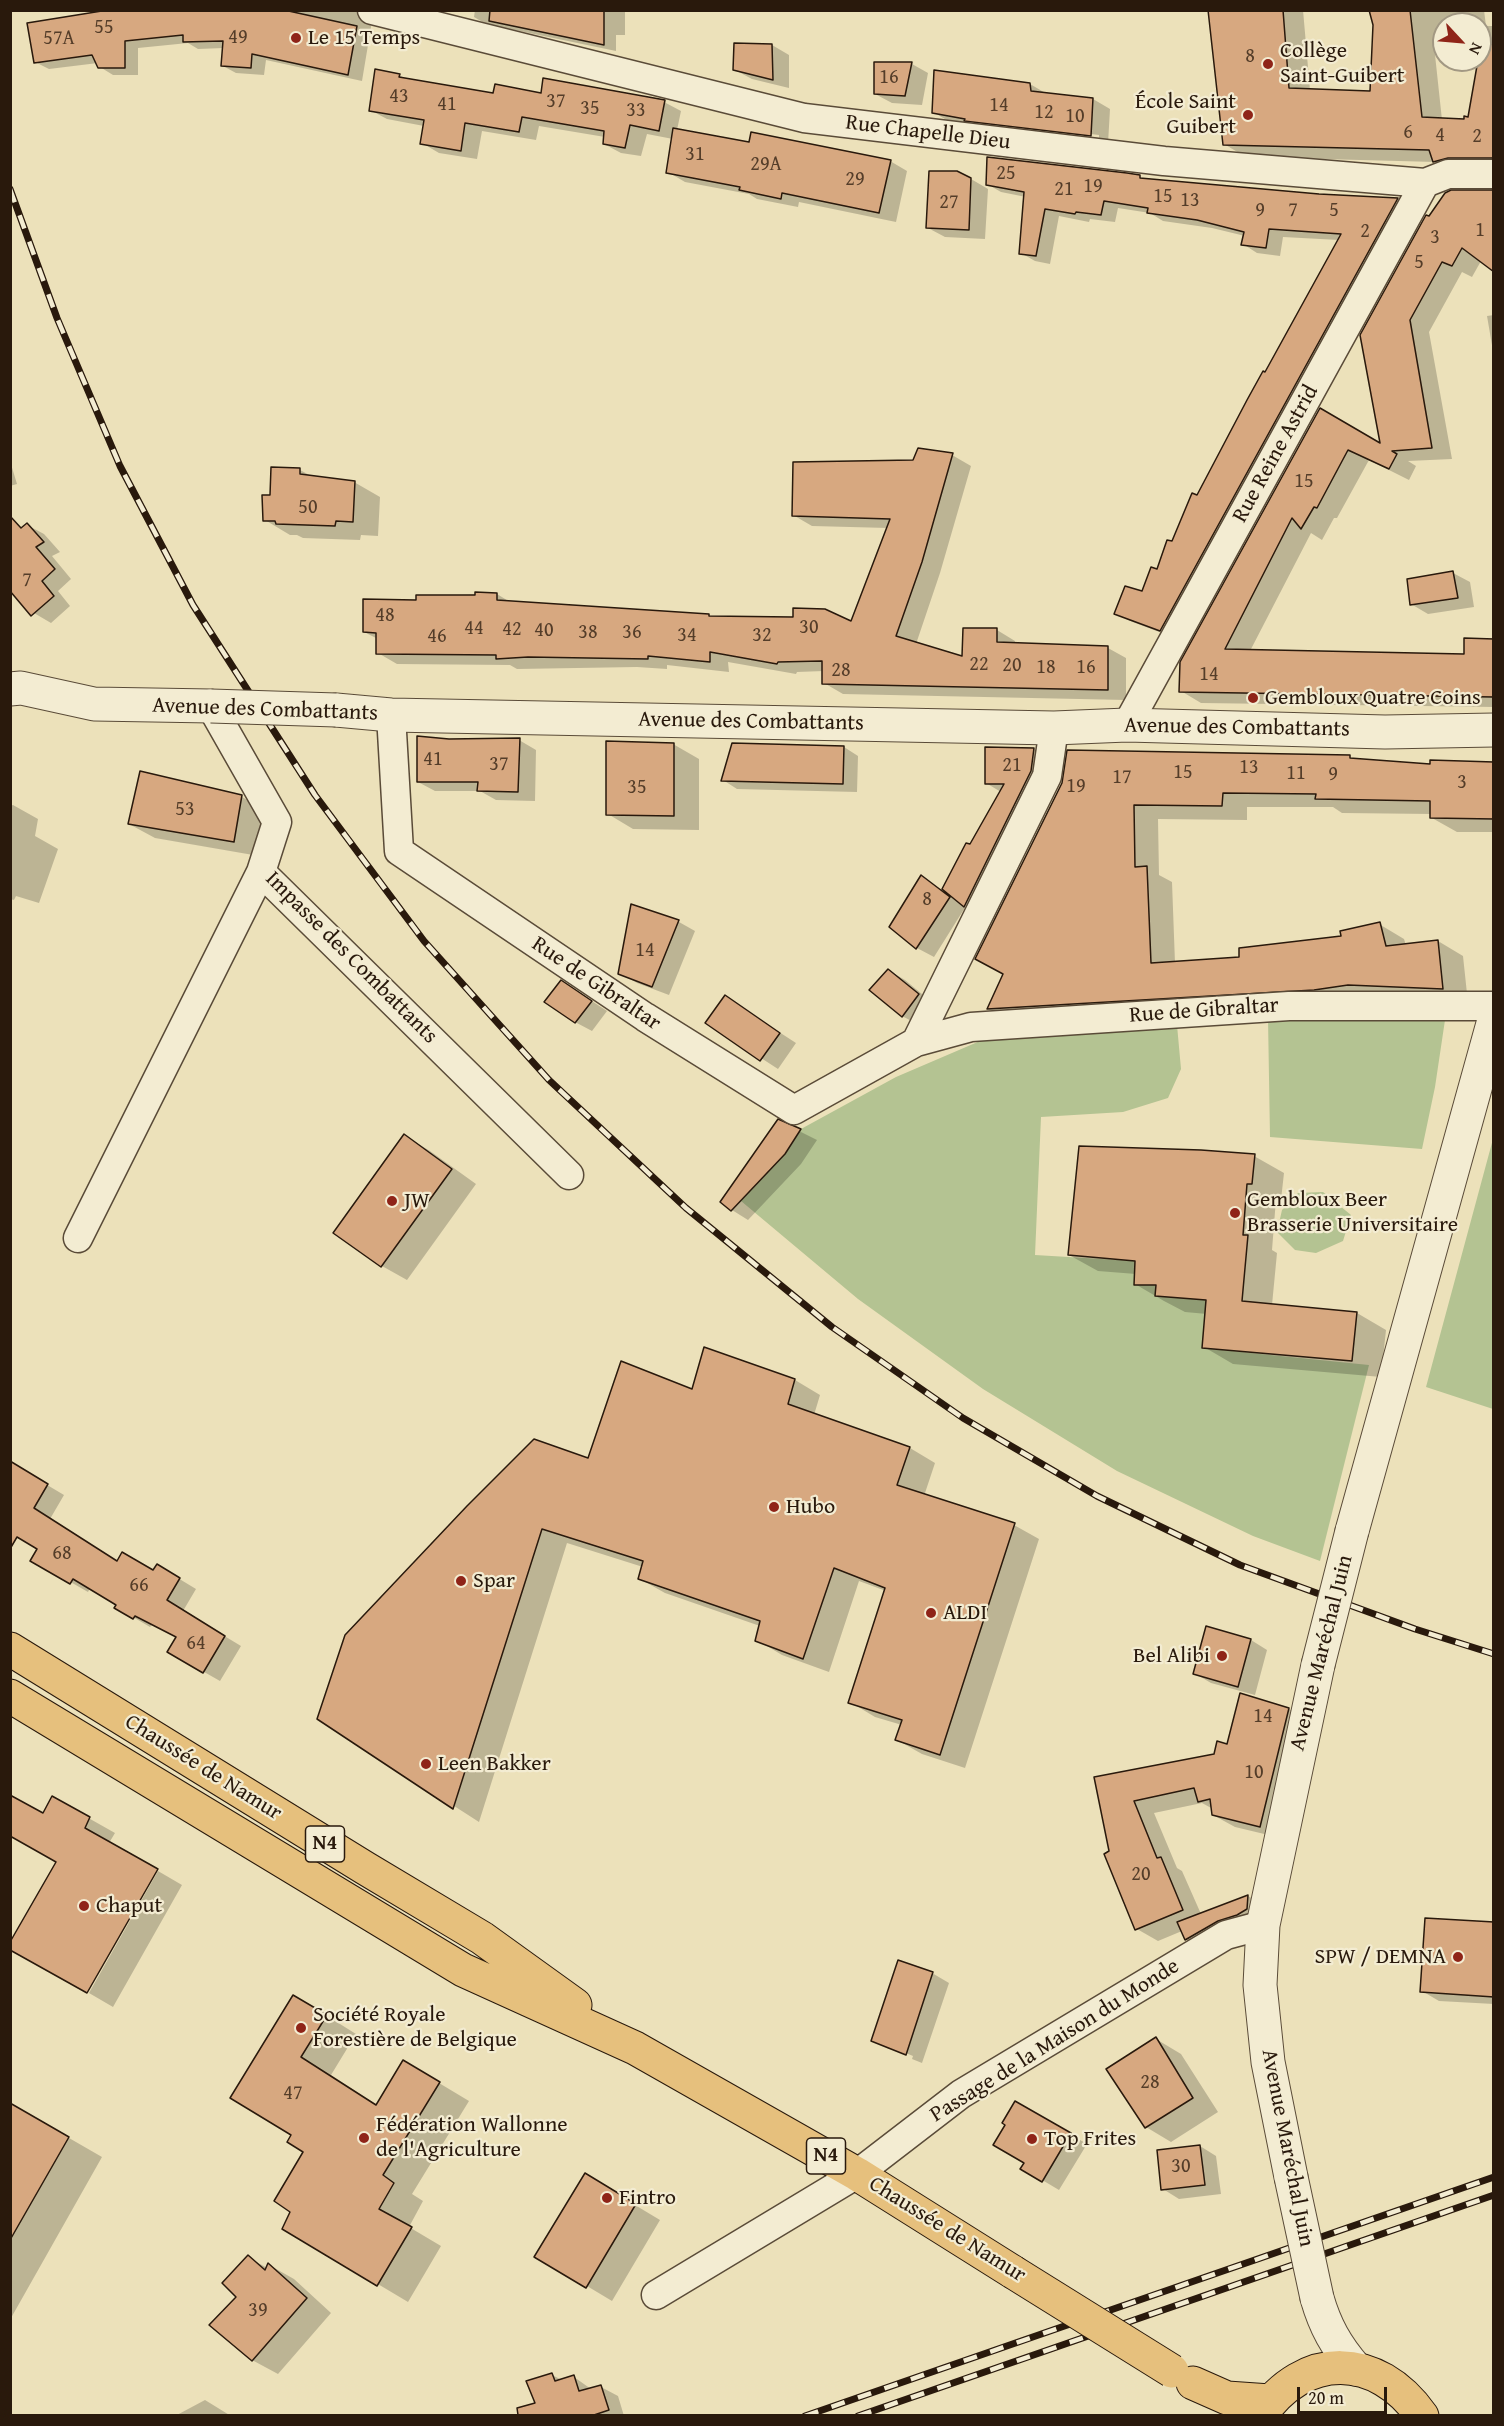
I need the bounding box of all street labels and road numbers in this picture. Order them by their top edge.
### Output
street label: Rue Chapelle Dieu [844,110,1012,156]
street label: Rue Reine Astrid [1227,381,1325,527]
street label: Avenue des Combattants [152,693,378,727]
street label: Avenue des Combattants [638,707,864,737]
street label: Avenue des Combattants [1124,713,1350,743]
street label: Impasse des Combattants [259,866,443,1050]
street label: Rue de Gibraltar [527,931,665,1037]
street label: Rue de Gibraltar [1128,993,1280,1029]
street label: Avenue Maréchal Juin [1285,1552,1359,1754]
street label: Chaussée de Namur [120,1709,286,1827]
road number: N4 [306,1826,344,1862]
street label: Passage de la Maison du Monde [926,1953,1184,2129]
street label: Avenue Maréchal Juin [1255,2047,1319,2249]
road number: N4 [806,2138,846,2174]
street label: Chaussée de Namur [864,2171,1030,2289]

